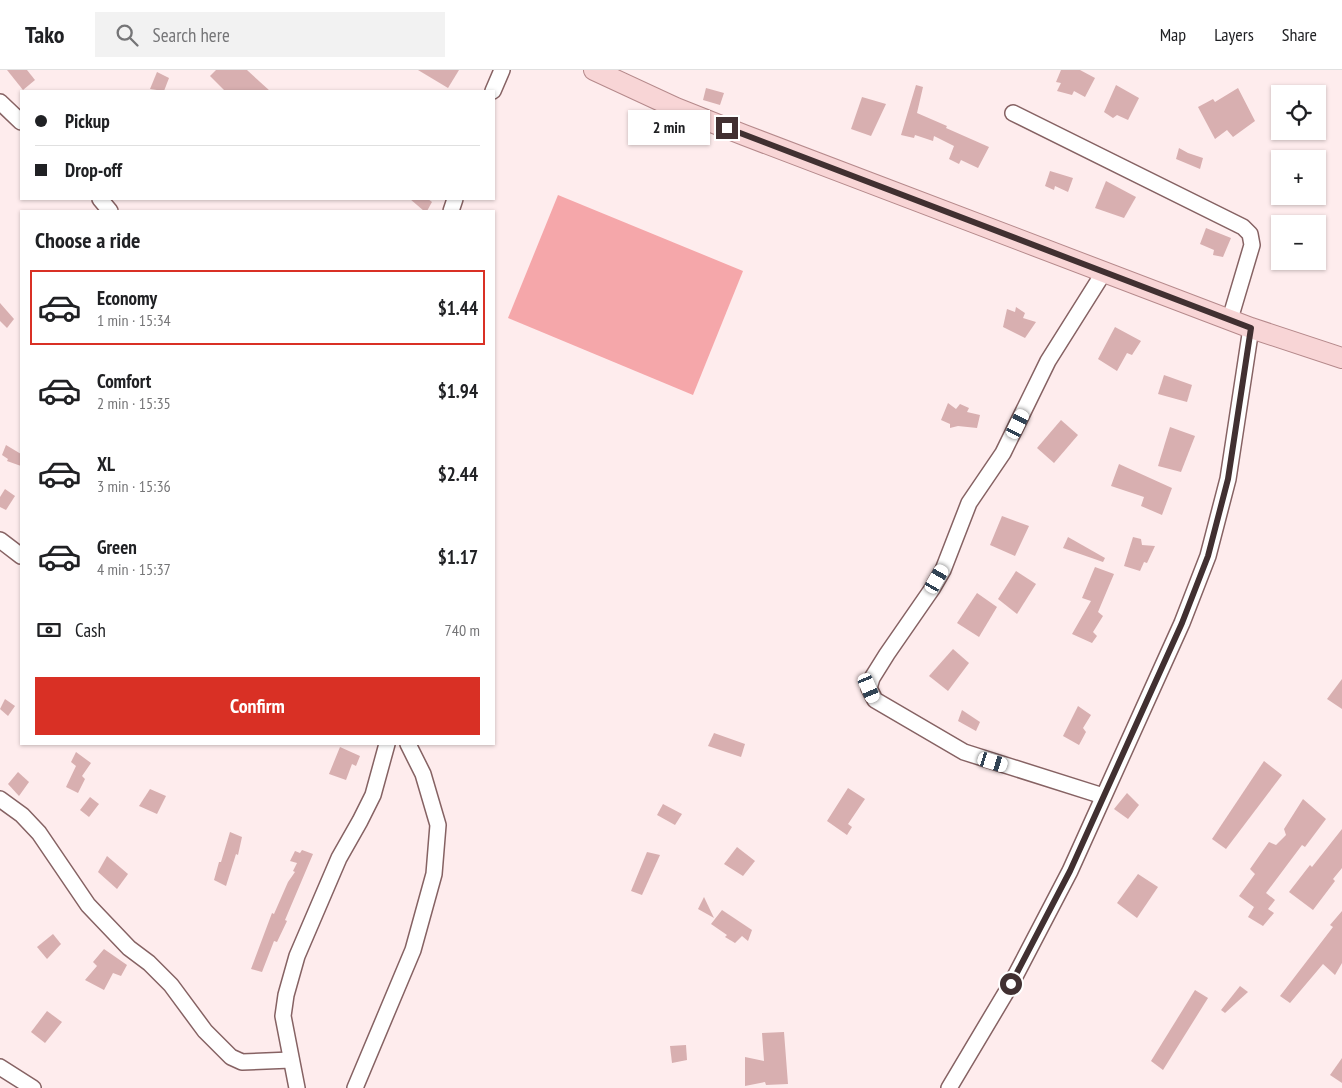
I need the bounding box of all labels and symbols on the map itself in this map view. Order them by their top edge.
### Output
callout: 2 min [627,110,710,146]
route end [716,117,738,139]
car [1004,407,1031,441]
car [923,562,950,596]
car [856,671,881,705]
car [976,750,1009,774]
route start [1000,973,1022,995]

